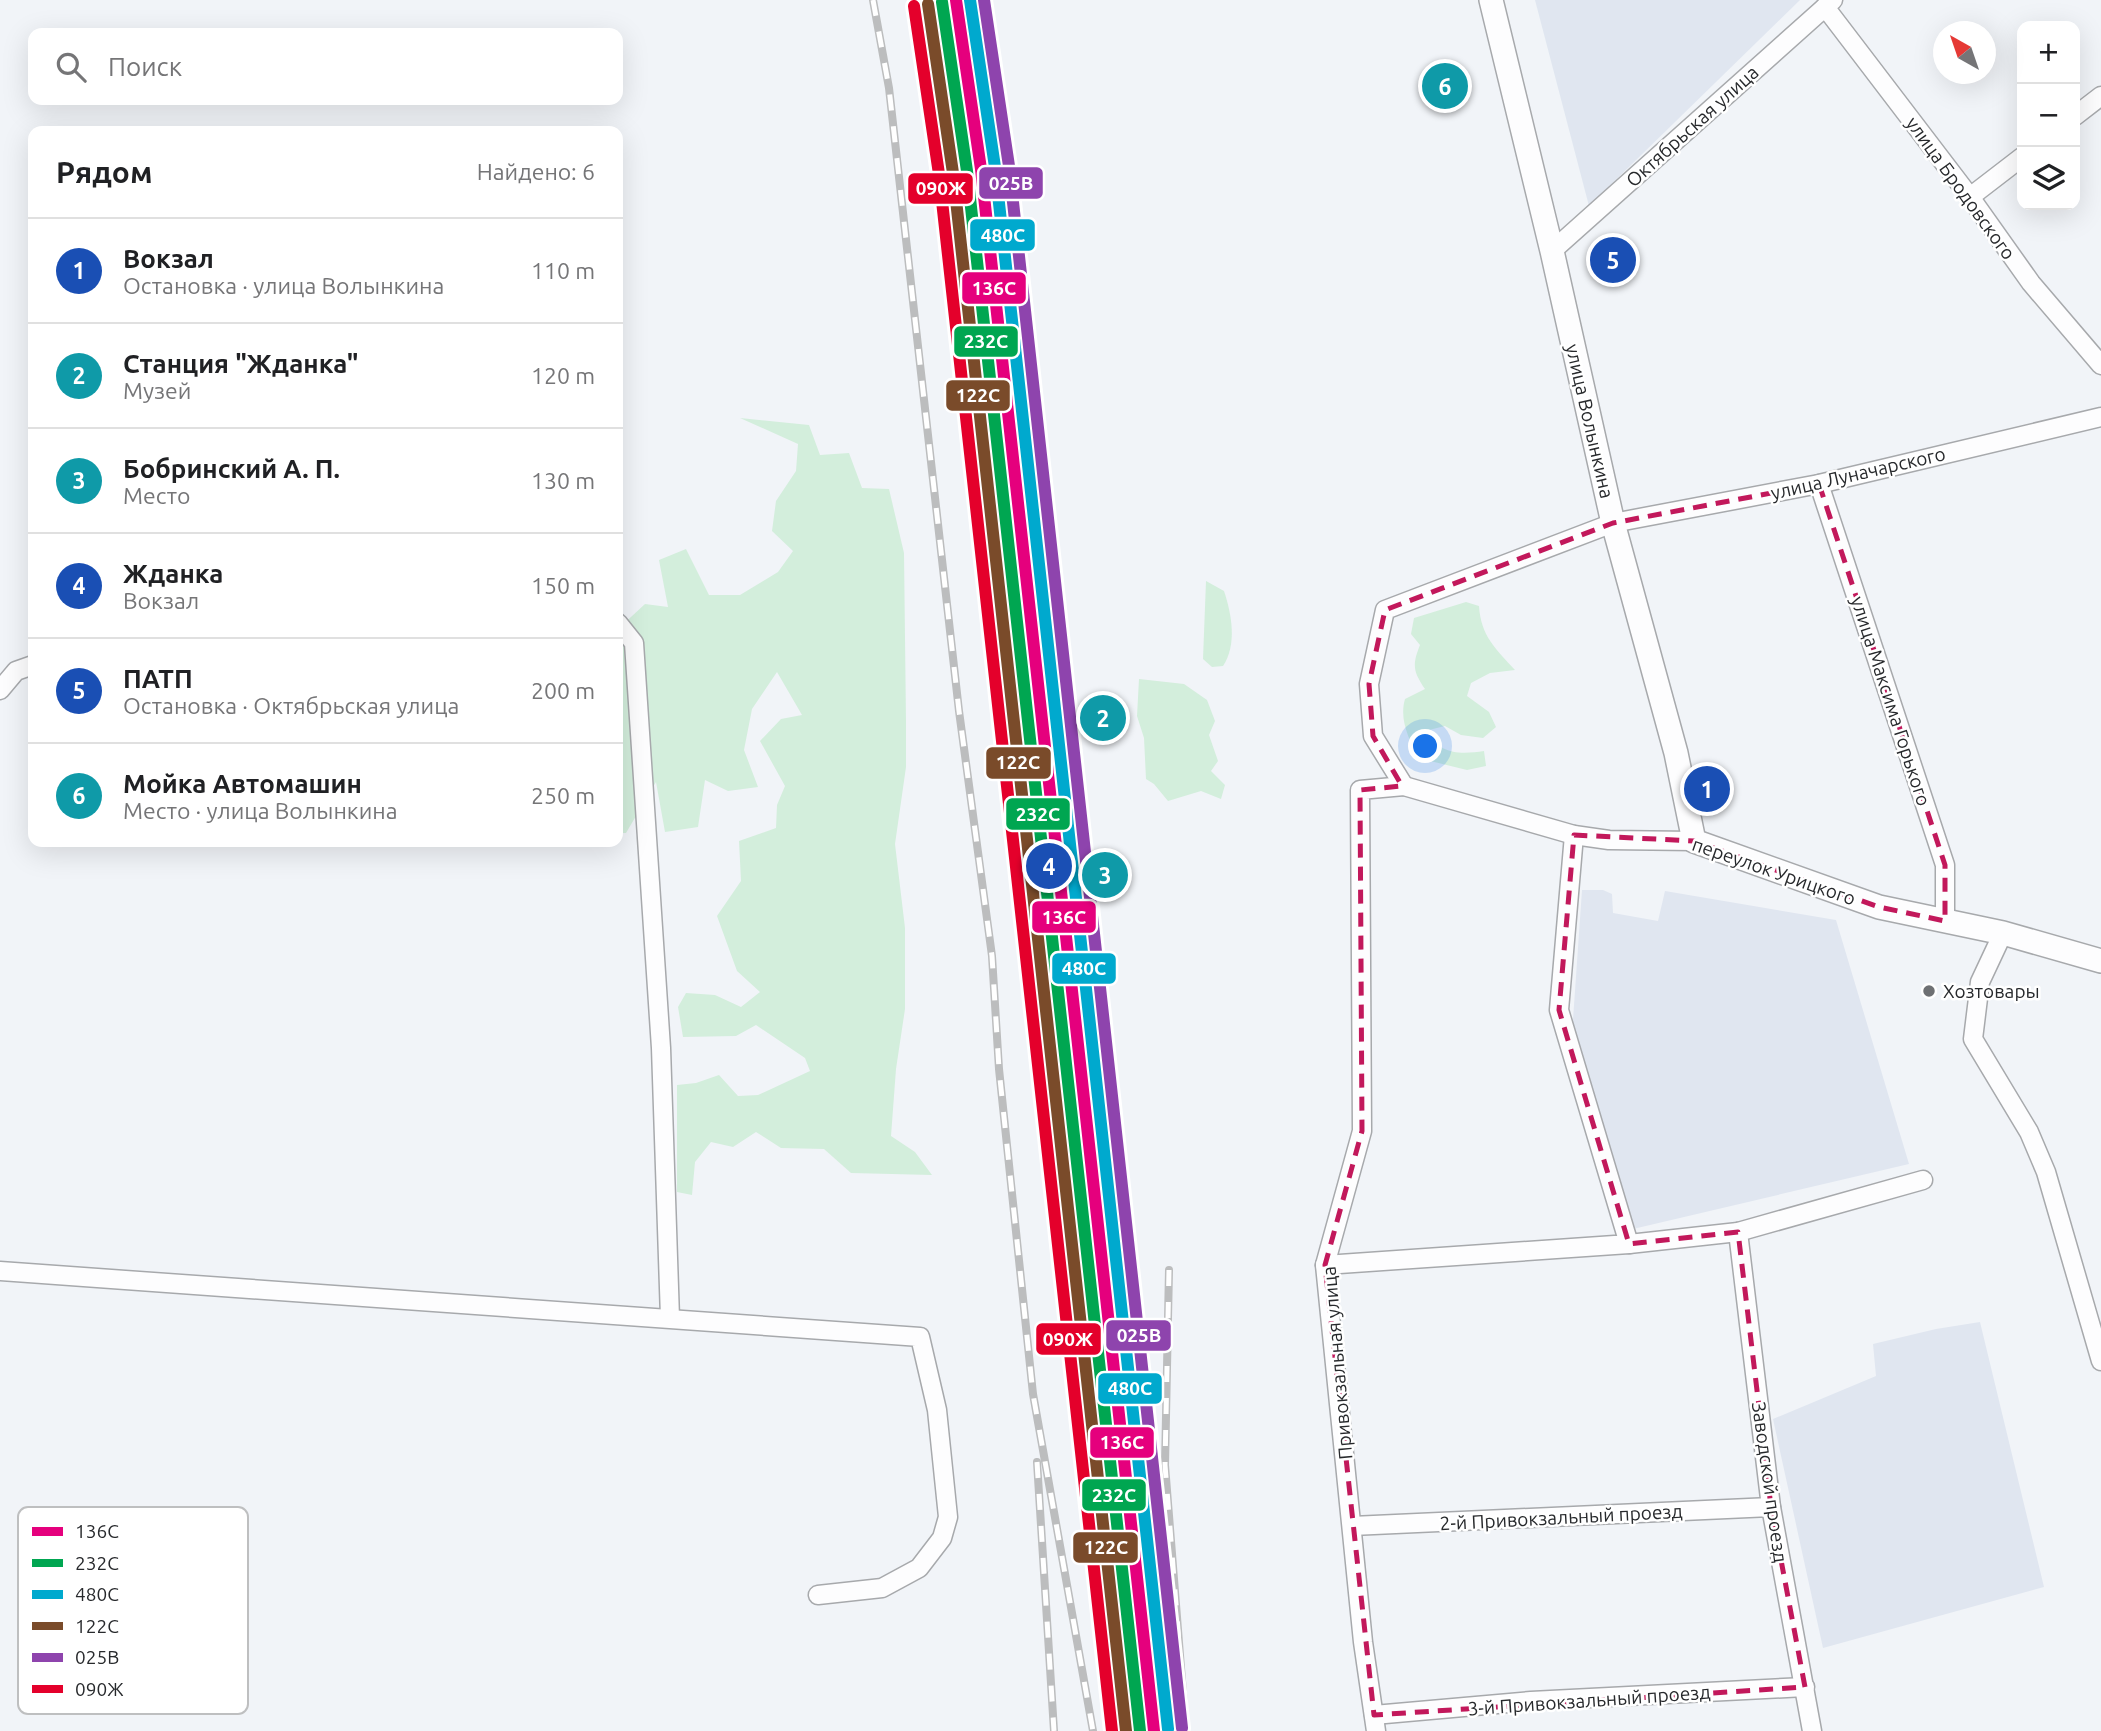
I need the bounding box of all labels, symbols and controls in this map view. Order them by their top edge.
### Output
north arrow [1933,21,1996,84]
map controls [2017,21,2080,210]
button: + [2017,21,2080,84]
search box [28,28,623,105]
icon: search [52,48,90,86]
text: Поиск [108,52,182,81]
pin: 6 [1422,60,1468,112]
street label: Октябрьская улица [1621,61,1763,191]
button: − [2017,84,2080,147]
street label: улица Бродовского [1902,112,2020,264]
button: layers [2017,147,2080,210]
text: Рядом [56,155,152,189]
text: Найдено: 6 [477,159,595,184]
line badge: 025В [978,166,1044,200]
line badge: 090Ж [907,172,974,205]
text: 025В [989,172,1033,194]
text: 090Ж [916,177,966,199]
line badge: 480С [969,218,1036,252]
text: 480С [981,224,1025,246]
pin: 5 [1590,234,1636,286]
text: Вокзал [123,244,214,273]
text: 1 [73,258,85,283]
text: 110 m [531,258,595,283]
line badge: 136С [961,271,1027,305]
text: Остановка · улица Волынкина [123,273,444,298]
text: 136С [972,277,1016,299]
line badge: 232C [953,325,1019,358]
text: 232C [964,330,1008,352]
street label: улица Волынкина [1562,342,1618,500]
text: Станция "Жданка" [123,349,358,378]
text: 2 [73,363,85,388]
text: 120 m [531,363,595,388]
text: Музей [123,378,191,403]
line badge: 122С [945,379,1011,412]
text: 122С [956,384,1000,406]
street label: улица Луначарского [1769,442,1947,504]
text: Бобринский А. П. [123,454,340,483]
text: 3 [73,468,85,493]
text: 130 m [531,468,595,493]
text: Место [123,483,190,508]
text: Жданка [123,559,223,588]
text: 4 [73,573,85,598]
text: 150 m [531,573,595,598]
text: Вокзал [123,588,199,613]
street label: улица Максима Горького [1847,593,1935,809]
text: ПАТП [123,664,193,693]
text: 5 [73,678,85,703]
text: 200 m [531,678,595,703]
pin: 2 [1080,692,1126,744]
text: Остановка · Октябрьская улица [123,693,459,718]
your location [1408,729,1442,763]
line badge: 122С [985,746,1052,780]
text: 122С [996,751,1040,773]
pin: 1 [1684,763,1730,815]
text: Мойка Автомашин [123,769,362,798]
text: 6 [73,783,85,808]
text: 250 m [531,783,595,808]
line badge: 232C [1005,797,1071,831]
text: Место · улица Волынкина [123,798,398,823]
text: 232C [1016,803,1060,825]
street label: переулок Урицкого [1689,833,1859,909]
pin: 4 [1026,840,1072,892]
pin: 3 [1082,849,1128,901]
line badge: 136С [1031,900,1097,934]
text: 136С [1042,906,1086,928]
line badge: 480С [1051,952,1117,985]
text: 480С [1062,957,1106,979]
place label: Хозтовары [1943,980,2040,1002]
marker: Хозтовары [1921,983,1937,999]
street label: Привокзальная улица [1318,1265,1356,1461]
line badge: 025В [1105,1319,1172,1352]
line badge: 090Ж [1035,1322,1102,1356]
text: 025В [1117,1324,1161,1346]
text: 090Ж [1043,1328,1093,1350]
line badge: 480С [1097,1372,1163,1405]
text: 480С [1108,1377,1152,1399]
street label: Заводской проезд [1748,1400,1792,1564]
line badge: 136С [1089,1426,1155,1459]
text: 136С [1100,1431,1144,1453]
line badge: 232C [1081,1478,1147,1512]
text: 232C [1092,1484,1136,1506]
street label: 2-й Привокзальный проезд [1439,1500,1683,1534]
legend [18,1507,248,1714]
text: 136С [75,1520,119,1542]
line badge: 122С [1072,1531,1139,1564]
text: 122С [1084,1536,1128,1558]
text: 232C [75,1552,119,1574]
text: 480С [75,1583,119,1605]
text: 122С [75,1615,119,1637]
text: 025В [75,1646,119,1668]
text: 090Ж [75,1678,124,1700]
street label: 3-й Привокзальный проезд [1467,1681,1711,1719]

